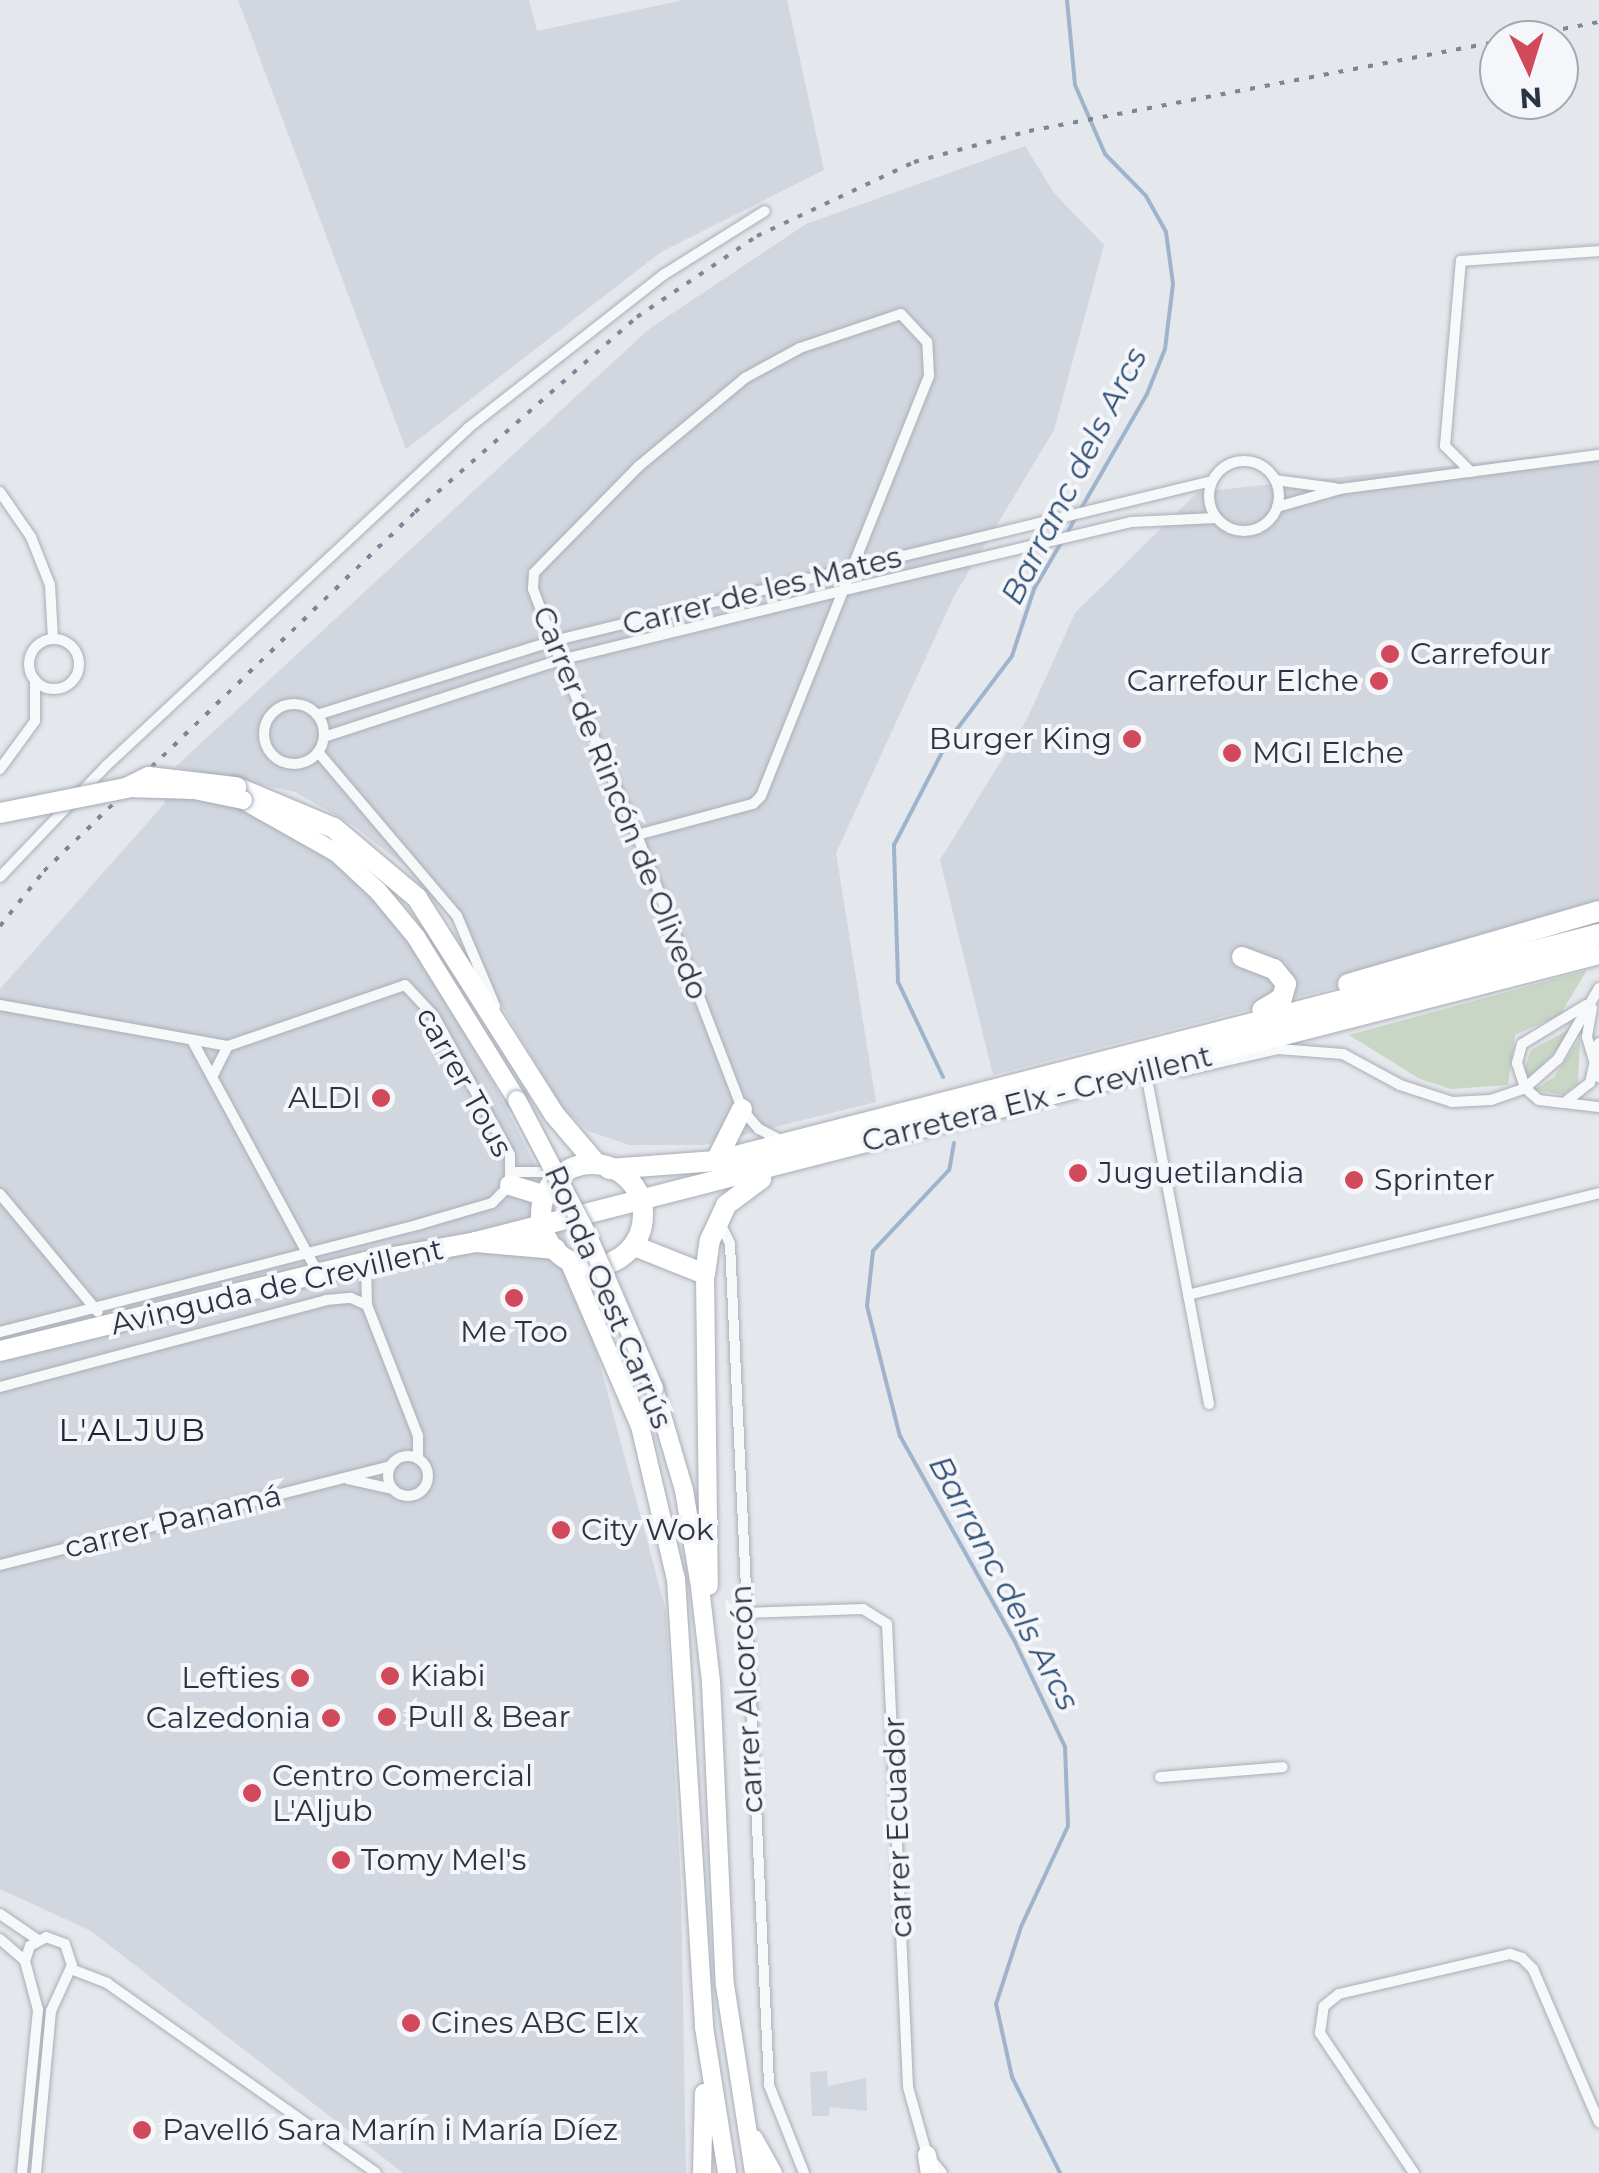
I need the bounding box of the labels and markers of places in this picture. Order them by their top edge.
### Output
place label: Carrefour [1410,636,1551,672]
marker: Carrefour [1379,643,1401,665]
place label: Carrefour Elche [1127,663,1359,699]
marker: Carrefour Elche [1368,670,1390,692]
place label: Burger King [929,721,1112,757]
marker: Burger King [1121,728,1143,750]
place label: MGI Elche [1252,735,1404,771]
marker: MGI Elche [1221,742,1243,764]
place label: ALDI [288,1080,361,1116]
marker: ALDI [370,1087,392,1109]
place label: Juguetilandia [1098,1155,1304,1191]
marker: Juguetilandia [1067,1162,1089,1184]
place label: Sprinter [1374,1162,1495,1198]
marker: Sprinter [1343,1169,1365,1191]
marker: Me Too [503,1287,525,1309]
place label: Me Too [460,1314,568,1350]
place label: City Wok [581,1512,714,1548]
marker: City Wok [550,1519,572,1541]
place label: Kiabi [410,1658,486,1694]
place label: Lefties [181,1660,280,1696]
marker: Kiabi [379,1665,401,1687]
marker: Lefties [289,1667,311,1689]
place label: Pull & Bear [407,1699,571,1735]
place label: Calzedonia [146,1700,311,1736]
marker: Pull & Bear [376,1706,398,1728]
marker: Calzedonia [320,1707,342,1729]
place label: Centro Comercial L'Aljub [272,1758,533,1828]
marker: Centro Comercial L'Aljub [241,1782,263,1804]
place label: Tomy Mel's [361,1842,526,1878]
marker: Tomy Mel's [330,1849,352,1871]
place label: Cines ABC Elx [431,2005,639,2041]
marker: Cines ABC Elx [400,2012,422,2034]
place label: Pavelló Sara Marín i María Díez [162,2112,618,2148]
marker: Pavelló Sara Marín i María Díez [131,2119,153,2141]

